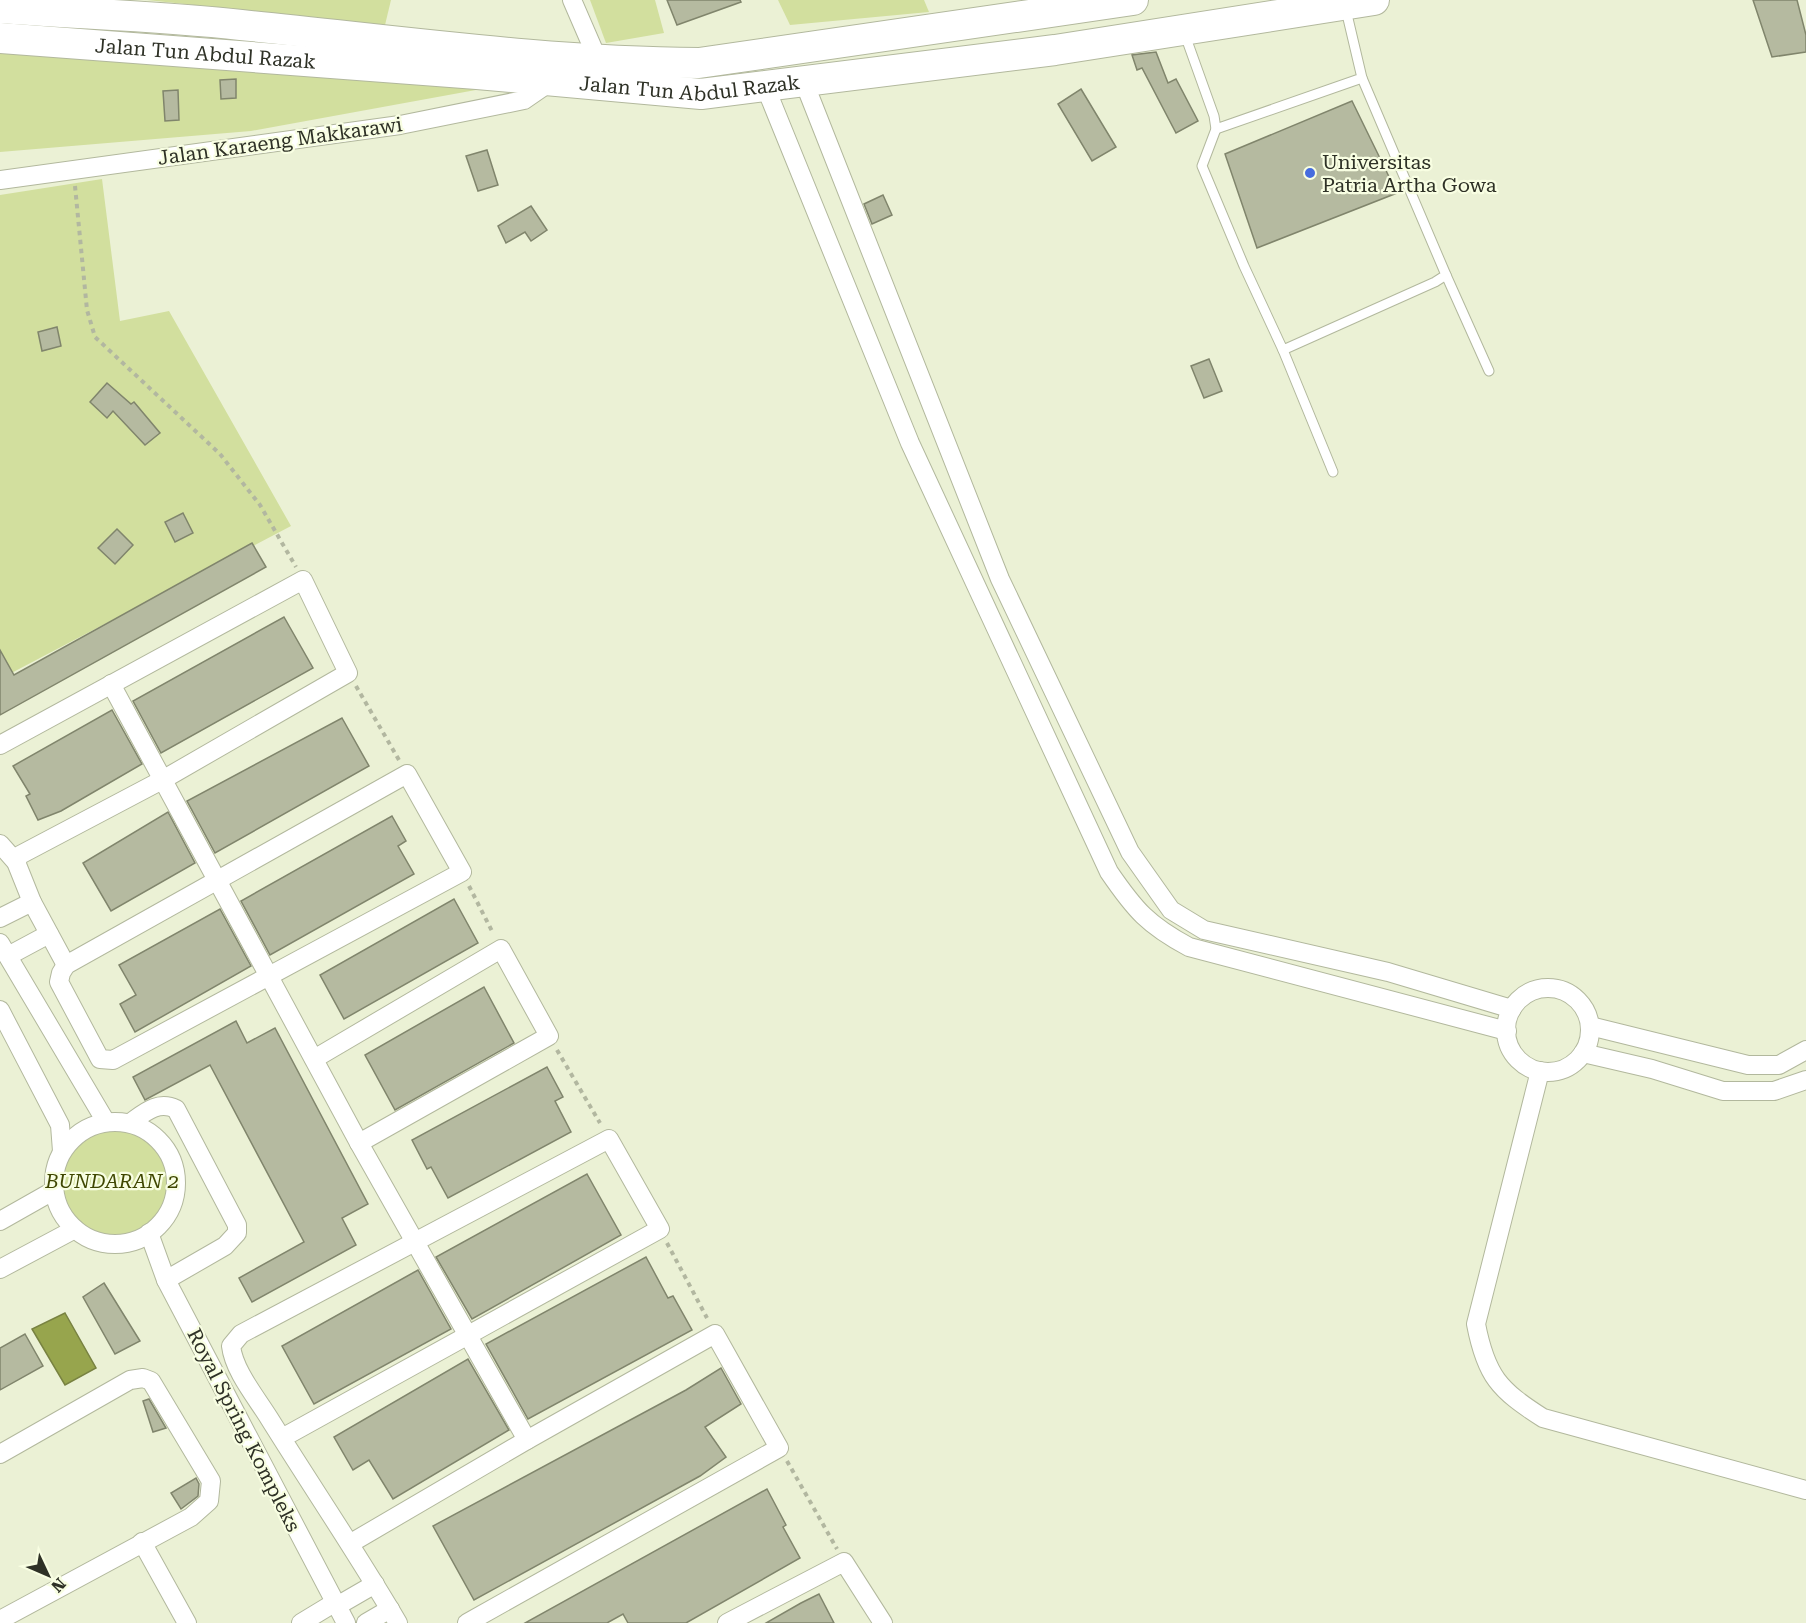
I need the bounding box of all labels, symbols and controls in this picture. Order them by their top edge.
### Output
street label: Jalan Tun Abdul Razak [94,33,317,74]
street label: Jalan Tun Abdul Razak [578,70,802,106]
street label: Jalan Karaeng Makkarawi [156,112,404,170]
place label: Universitas Patria Artha Gowa [1322,150,1497,197]
marker: Universitas Patria Artha Gowa [1303,166,1317,180]
park label: BUNDARAN 2 [44,1169,179,1193]
street label: Royal Spring Kompleks [182,1324,306,1536]
north arrow [18,1545,78,1605]
text: N [47,1574,70,1596]

